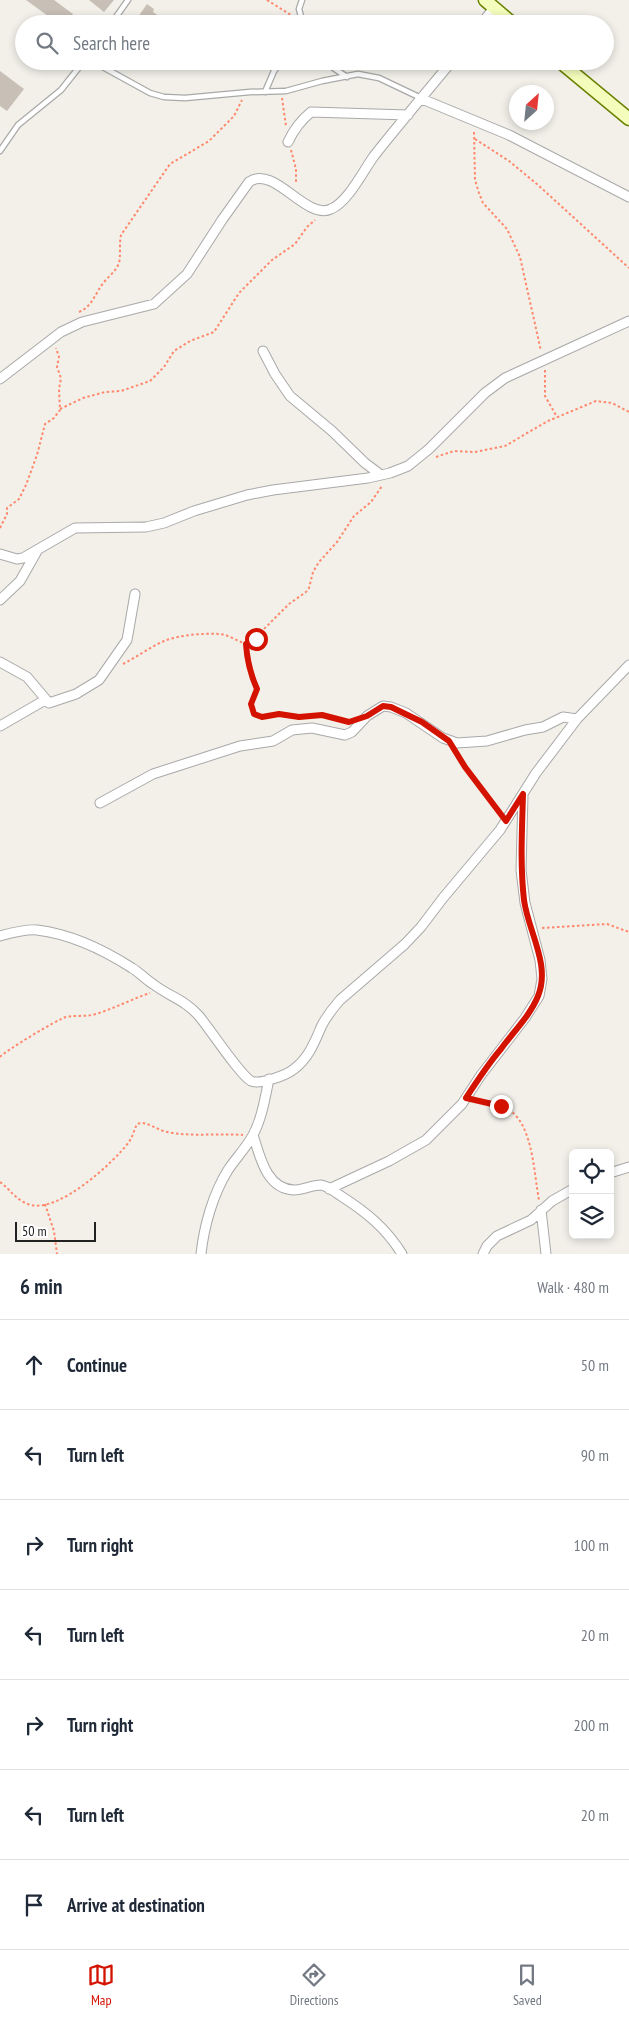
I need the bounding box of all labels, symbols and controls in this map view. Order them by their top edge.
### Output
search box [15,15,614,70]
icon: search [33,29,61,57]
text: Search here [73,31,150,55]
north arrow [509,85,554,130]
route start [245,628,268,651]
route end [490,1095,513,1118]
map controls [569,1149,614,1239]
button: locate [569,1149,614,1194]
button: layers [569,1194,614,1239]
scale bar [15,1219,96,1242]
text: 50 m [22,1222,47,1240]
text: 6 min [20,1273,62,1300]
text: Walk · 480 m [537,1277,609,1297]
icon: ahead [20,1351,48,1379]
text: Continue [67,1353,127,1377]
text: 50 m [581,1355,609,1375]
icon: left [20,1441,48,1469]
text: Turn left [67,1443,124,1467]
text: 90 m [581,1445,609,1465]
icon: right [20,1531,48,1559]
text: Turn right [67,1533,133,1557]
text: 100 m [574,1535,609,1555]
icon: left [20,1621,48,1649]
text: Turn left [67,1623,124,1647]
text: 20 m [581,1625,609,1645]
icon: right [20,1711,48,1739]
text: Turn right [67,1713,133,1737]
text: 200 m [574,1715,609,1735]
icon: left [20,1801,48,1829]
text: Turn left [67,1803,124,1827]
text: 20 m [581,1805,609,1825]
icon: arrive [20,1891,48,1919]
text: Arrive at destination [67,1893,205,1917]
tab: Map [87,1961,115,2009]
tab: Directions [290,1961,338,2009]
tab: Saved [513,1961,542,2009]

